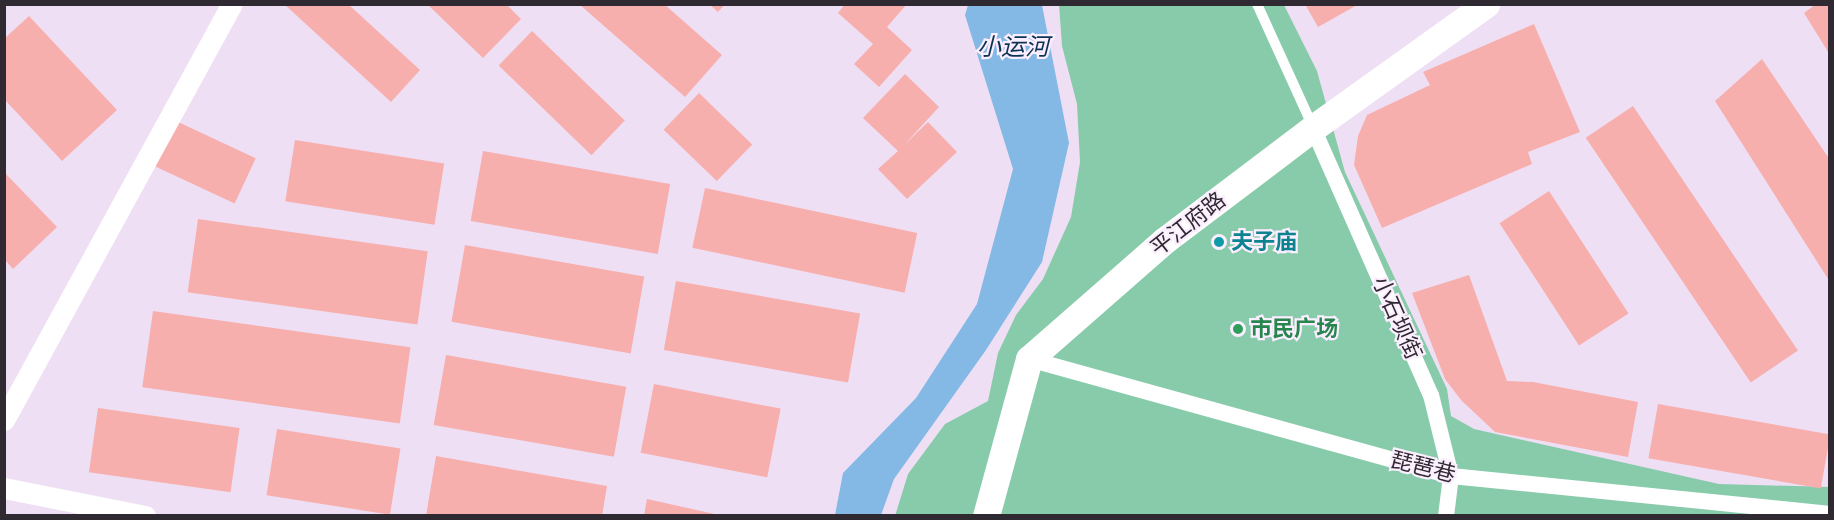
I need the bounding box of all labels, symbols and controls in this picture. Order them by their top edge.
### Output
water label: 小运河 [977,33,1049,61]
street label: 平江府路 [1145,187,1231,261]
place label: 夫子庙 [1231,229,1297,255]
marker: 夫子庙 [1212,235,1226,249]
street label: 小石坝街 [1367,272,1427,364]
place label: 市民广场 [1250,316,1338,342]
marker: 市民广场 [1231,322,1245,336]
street label: 琵琶巷 [1388,446,1458,488]

